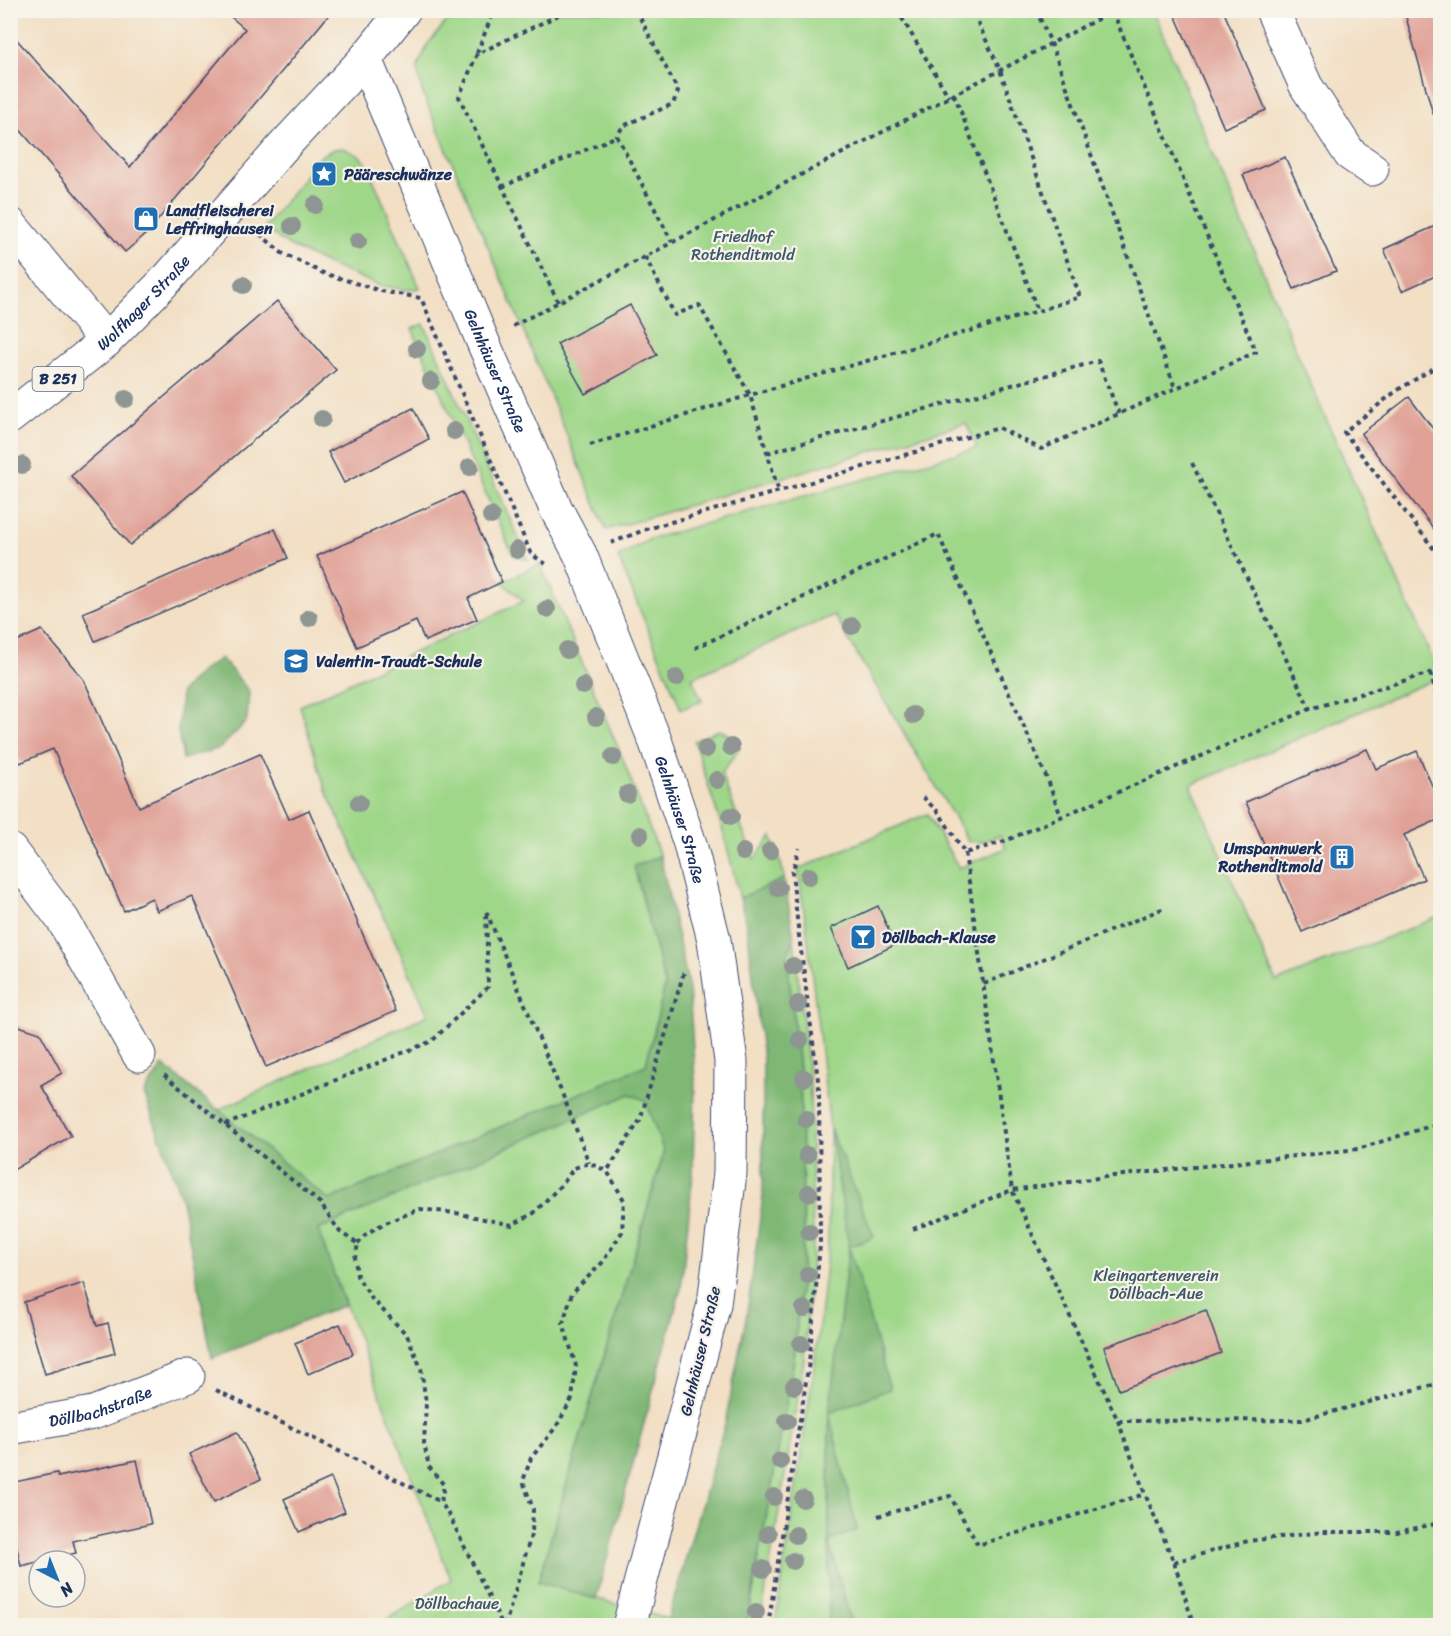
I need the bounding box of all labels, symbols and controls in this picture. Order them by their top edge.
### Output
place icon: Pääreschwänze [309,159,339,189]
place label: Pääreschwänze [344,160,453,189]
place label: Landfleischerei Leffringhausen [166,196,274,243]
shop icon: Landfleischerei Leffringhausen [131,204,161,234]
park label: Friedhof Rothenditmold [691,222,796,269]
street label: Wolfhager Straße [90,248,197,358]
street label: Gelnhäuser Straße [456,304,535,437]
road number: B 251 [32,367,84,391]
school or university icon: Valentin-Traudt-Schule [281,646,311,676]
place label: Valentin-Traudt-Schule [316,647,483,676]
street label: Gelnhäuser Straße [647,752,714,886]
place label: Umspannwerk Rothenditmold [1218,834,1324,881]
building icon: Umspannwerk Rothenditmold [1327,842,1357,872]
bar icon: Döllbach-Klause [848,922,878,952]
place label: Döllbach-Klause [882,923,996,952]
park label: Kleingartenverein Döllbach-Aue [1093,1261,1219,1308]
street label: Gelnhäuser Straße [671,1283,729,1419]
street label: Döllbachstraße [46,1377,156,1435]
north arrow [27,1549,87,1609]
text: N [52,1575,81,1605]
park label: Döllbachaue [415,1589,499,1618]

